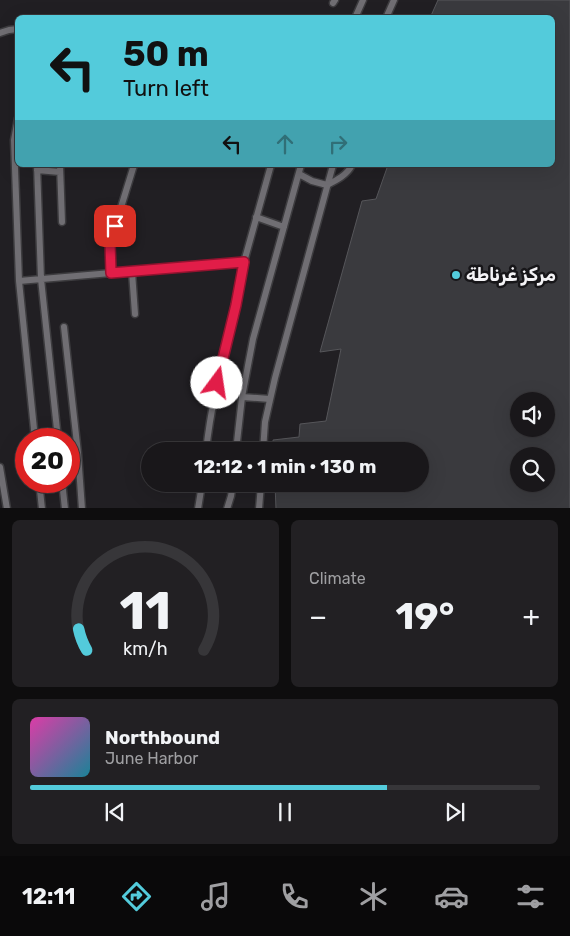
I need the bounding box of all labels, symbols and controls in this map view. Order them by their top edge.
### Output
text: 50 m [123,33,209,75]
icon: left [40,35,105,100]
text: Turn left [123,75,209,102]
icon: left [218,130,246,158]
icon: ahead [271,130,299,158]
icon: right [324,130,352,158]
pin [94,205,136,247]
icon: arrive [101,212,129,240]
place label: مركز غرناطة [466,264,556,286]
marker: مركز غرناطة [450,269,462,281]
position arrow [190,356,242,408]
map controls [510,392,555,492]
button: sound [510,392,555,437]
speed limit sign: 20 [15,428,80,493]
button: search [510,447,555,492]
text: 12:12 · 1 min · 130 m [194,455,376,478]
text: Climate [309,569,366,588]
text: 11 [120,580,171,642]
text: 19° [395,593,454,639]
text: − [309,600,327,633]
text: + [523,600,540,633]
text: km/h [123,638,168,659]
text: Northbound [105,726,220,749]
text: June Harbor [105,749,198,768]
icon: previous [101,798,129,826]
icon: pause [271,798,299,826]
icon: next [441,798,469,826]
icon: directions [119,879,154,914]
icon: music [198,879,233,914]
icon: phone [277,879,312,914]
icon: climate [356,879,391,914]
icon: car [434,879,469,914]
icon: filters [513,879,548,914]
text: 12:11 [22,883,75,910]

